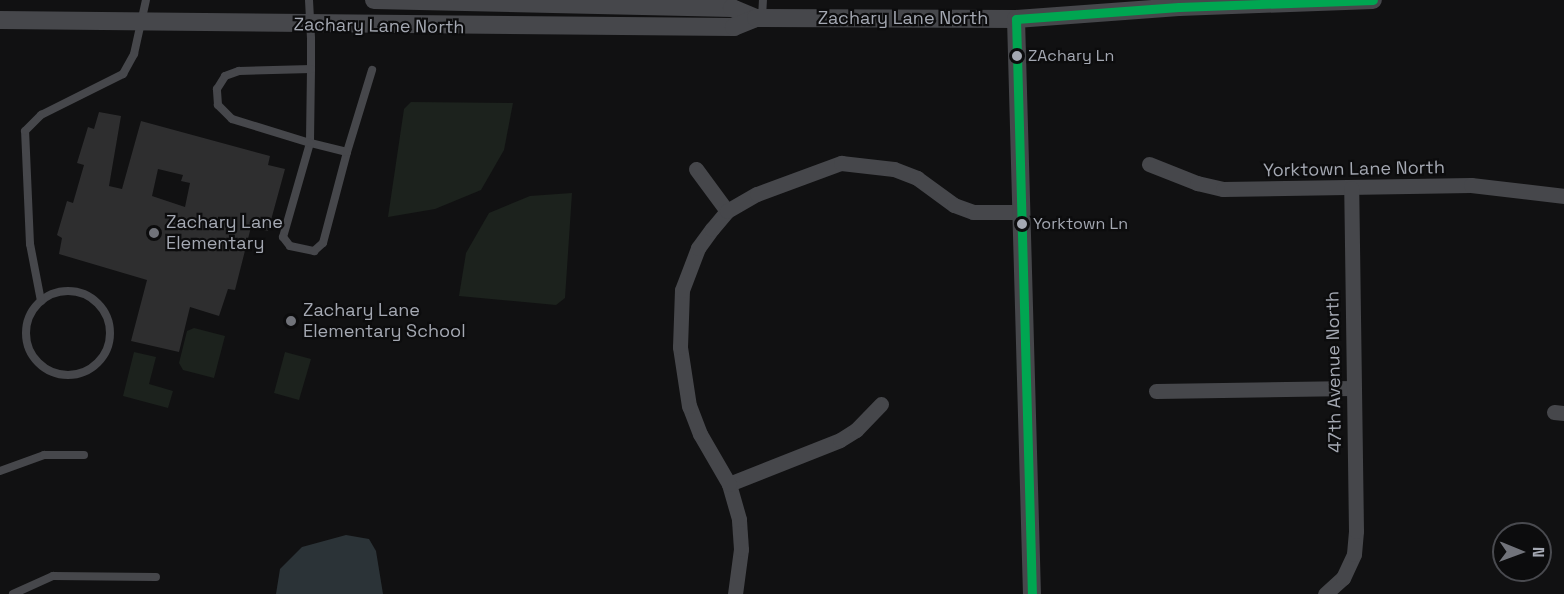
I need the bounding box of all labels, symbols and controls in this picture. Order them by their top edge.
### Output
street label: Zachary Lane North [818,7,988,29]
street label: Zachary Lane North [293,14,465,38]
place label: ZAchary Ln [1028,46,1114,66]
marker: ZAchary Ln [1011,50,1023,62]
street label: Yorktown Lane North [1263,157,1445,181]
place label: Zachary Lane Elementary [166,212,283,254]
place label: Yorktown Ln [1033,214,1128,234]
marker: Yorktown Ln [1016,218,1028,230]
marker: Zachary Lane Elementary [147,226,161,240]
street label: 47th Avenue North [1322,291,1346,453]
place label: Zachary Lane Elementary School [303,300,466,342]
marker: Zachary Lane Elementary School [284,314,298,328]
north arrow [1492,522,1552,582]
text: N [1528,547,1549,558]

